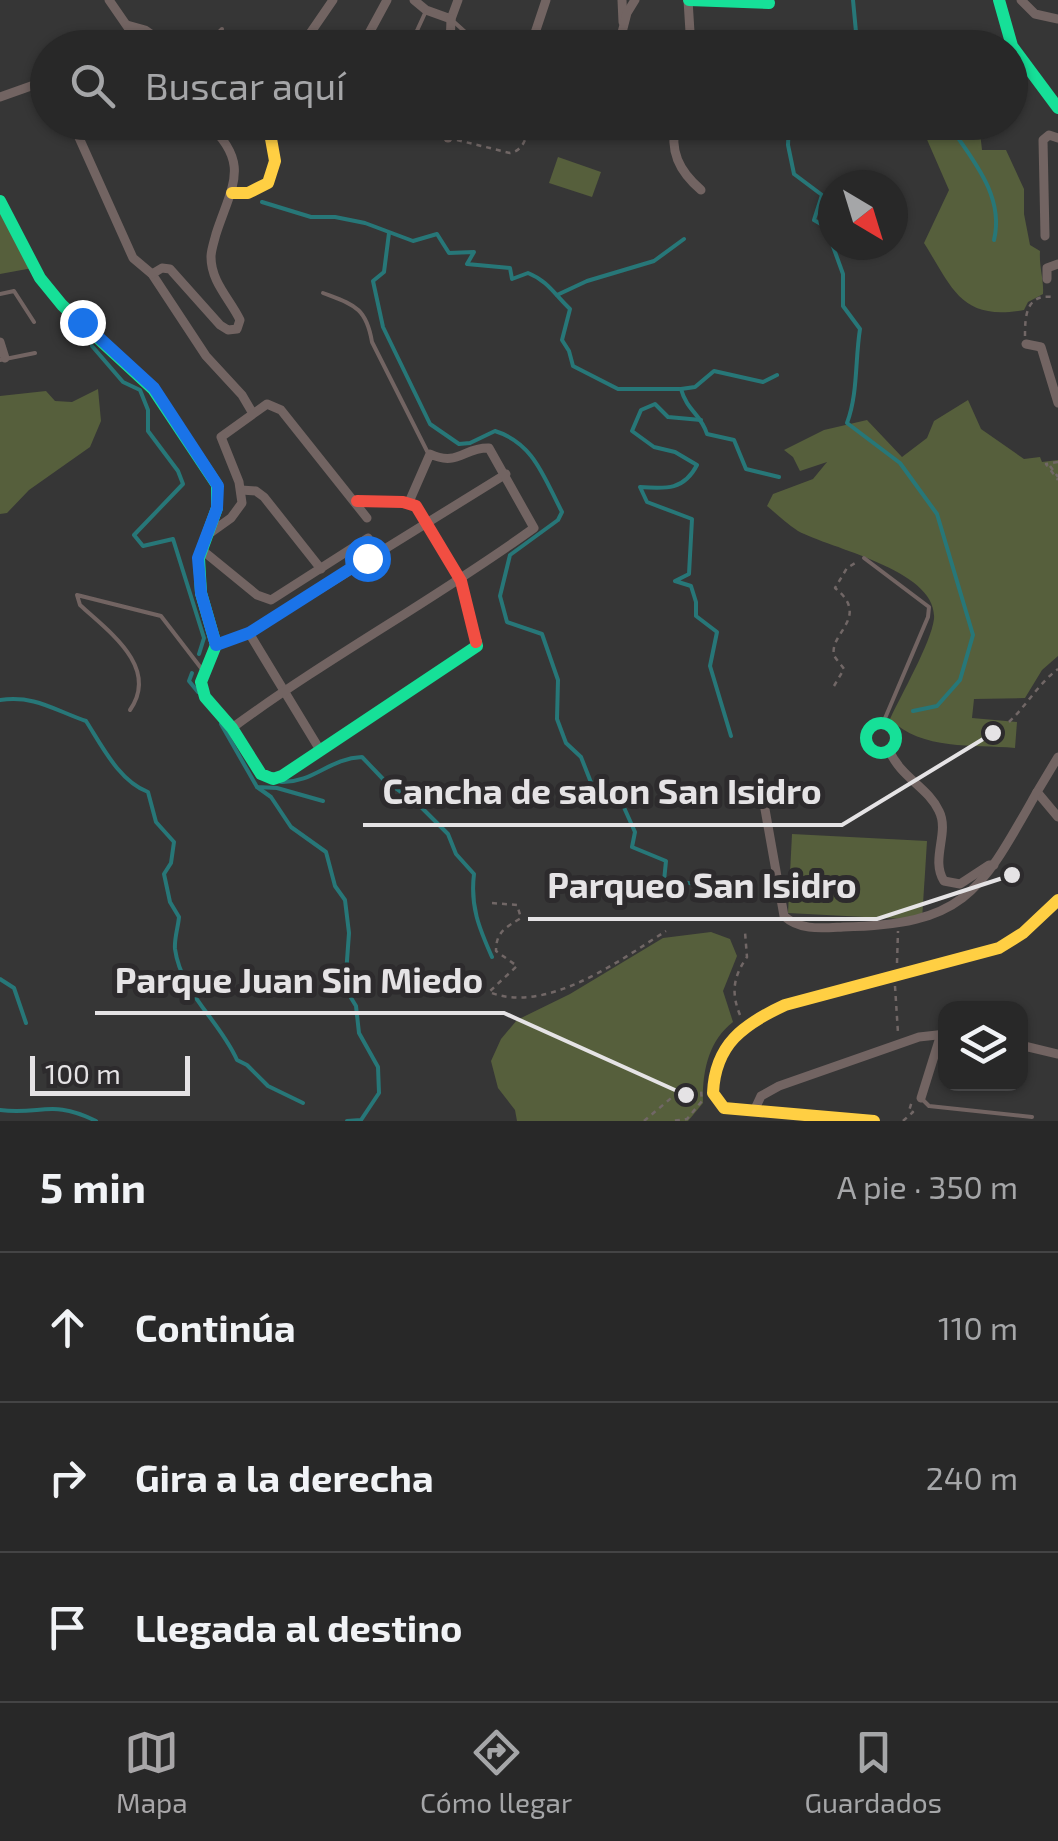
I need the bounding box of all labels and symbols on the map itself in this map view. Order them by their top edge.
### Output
north arrow [818,170,908,260]
route end [60,300,106,346]
route start [345,536,391,582]
callout: Cancha de salon San Isidro [363,760,842,825]
text: Cancha de salon San Isidro [382,769,822,811]
callout: Parqueo San Isidro [528,854,877,919]
text: Parqueo San Isidro [547,863,857,905]
callout: Parque Juan Sin Miedo [95,948,504,1013]
text: Parque Juan Sin Miedo [115,958,483,1000]
scale bar [30,1051,190,1096]

